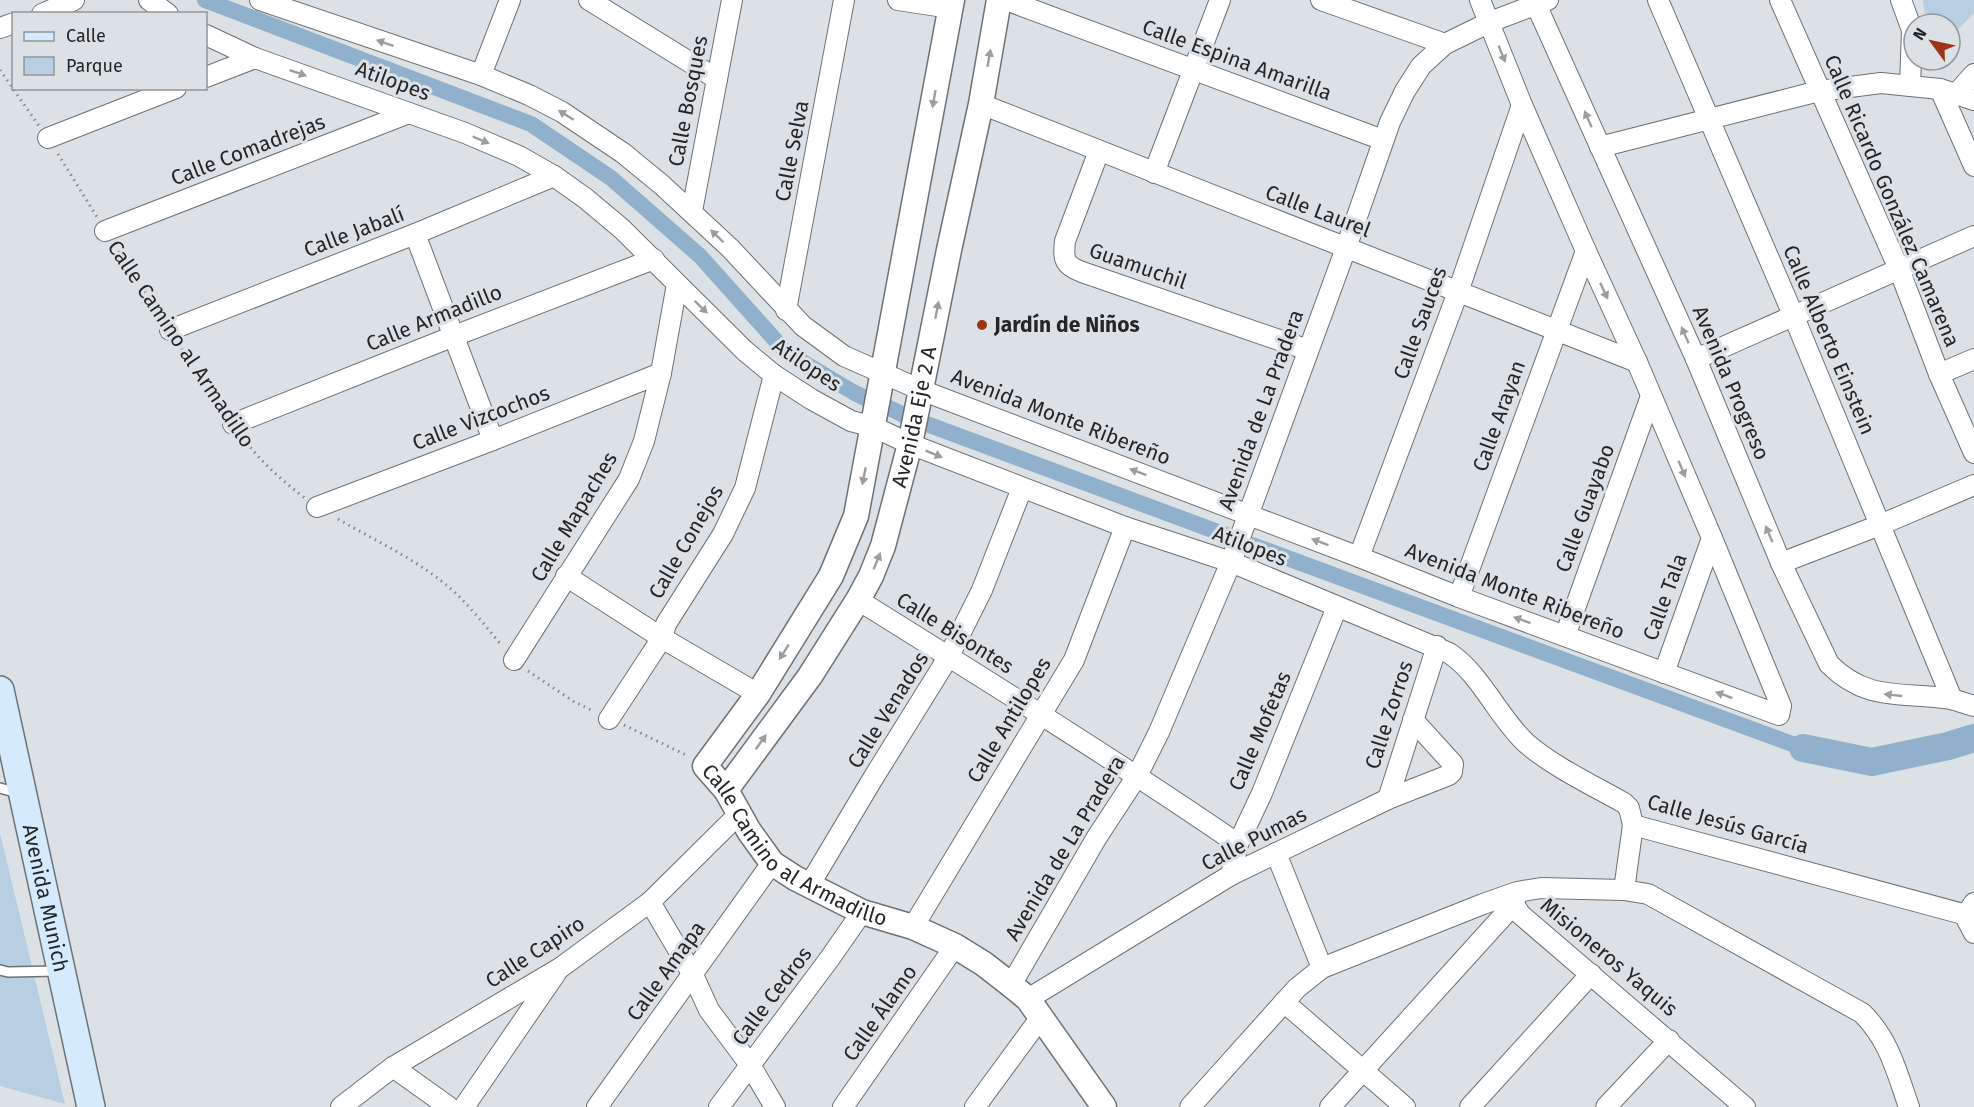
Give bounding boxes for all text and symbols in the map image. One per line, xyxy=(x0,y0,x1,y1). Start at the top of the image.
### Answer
legend xyxy=(12,12,207,90)
north arrow xyxy=(1902,12,1962,72)
street label: Calle Espina Amarilla xyxy=(1139,14,1335,106)
text: N xyxy=(1909,24,1931,44)
text: Calle xyxy=(66,25,106,47)
street label: Calle Bosques xyxy=(663,33,713,169)
one-way arrow xyxy=(376,37,394,47)
one-way arrow xyxy=(1498,45,1508,63)
one-way arrow xyxy=(985,48,994,67)
street label: Calle Ricardo González Camarena xyxy=(1819,51,1965,351)
text: Parque xyxy=(66,55,123,77)
street label: Atilopes xyxy=(352,56,434,107)
one-way arrow xyxy=(290,68,308,78)
one-way arrow xyxy=(929,90,938,109)
street label: Calle Selva xyxy=(769,98,815,204)
street label: Calle Comadrejas xyxy=(167,109,329,191)
one-way arrow xyxy=(558,109,574,120)
one-way arrow xyxy=(1583,111,1592,128)
one-way arrow xyxy=(473,135,491,145)
street label: Calle Laurel xyxy=(1262,179,1374,243)
street label: Calle Jabalí xyxy=(300,201,408,263)
one-way arrow xyxy=(711,230,725,244)
street label: Calle Camino al Armadillo xyxy=(102,235,260,453)
street label: Guamuchil xyxy=(1086,237,1190,295)
street label: Calle Alberto Einstein xyxy=(1777,241,1881,439)
street label: Calle Sauces xyxy=(1388,263,1452,383)
street label: Calle Armadillo xyxy=(362,279,506,357)
one-way arrow xyxy=(1599,282,1609,300)
one-way arrow xyxy=(694,300,708,314)
one-way arrow xyxy=(933,301,942,320)
street label: Avenida Progreso xyxy=(1687,302,1775,464)
street label: Avenida de La Pradera xyxy=(1213,306,1309,514)
place label: Jardín de Niños xyxy=(993,312,1140,338)
marker: Jardín de Niños xyxy=(975,318,989,332)
one-way arrow xyxy=(1680,326,1690,344)
street label: Atilopes xyxy=(768,333,847,398)
street label: Avenida Eje 2 A xyxy=(886,344,942,490)
street label: Calle Arayan xyxy=(1467,357,1531,475)
street label: Avenida Monte Ribereño xyxy=(948,363,1174,471)
street label: Calle Vizcochos xyxy=(409,380,553,456)
street label: Calle Guayabo xyxy=(1550,440,1620,576)
street label: Calle Mapaches xyxy=(525,447,623,587)
one-way arrow xyxy=(926,449,944,459)
one-way arrow xyxy=(1678,461,1687,478)
one-way arrow xyxy=(859,467,868,486)
one-way arrow xyxy=(1129,467,1147,477)
street label: Calle Conejos xyxy=(643,480,729,604)
street label: Atilopes xyxy=(1209,520,1291,572)
one-way arrow xyxy=(1764,525,1774,543)
one-way arrow xyxy=(1311,537,1329,547)
street label: Avenida Monte Ribereño xyxy=(1402,537,1628,645)
street label: Calle Tala xyxy=(1637,550,1693,644)
one-way arrow xyxy=(873,552,882,570)
street label: Calle Bisontes xyxy=(891,587,1019,680)
one-way arrow xyxy=(1513,615,1531,625)
one-way arrow xyxy=(778,644,789,660)
street label: Calle Venados xyxy=(842,647,934,773)
street label: Calle Antilopes xyxy=(961,652,1057,787)
street label: Calle Zorros xyxy=(1359,657,1419,772)
street label: Calle Mofetas xyxy=(1223,667,1297,795)
one-way arrow xyxy=(1715,689,1733,699)
one-way arrow xyxy=(1884,690,1903,699)
one-way arrow xyxy=(755,735,767,751)
street label: Avenida de La Pradera xyxy=(999,751,1131,945)
street label: Calle Camino al Armadillo xyxy=(696,759,890,932)
street label: Calle Jesús García xyxy=(1644,789,1812,859)
street label: Calle Pumas xyxy=(1197,801,1311,877)
street label: Avenida Munich xyxy=(17,822,74,975)
street label: Misioneros Yaquis xyxy=(1535,892,1683,1022)
street label: Calle Capiro xyxy=(480,910,590,994)
street label: Calle Amapa xyxy=(621,916,711,1026)
street label: Calle Cedros xyxy=(726,941,818,1050)
street label: Calle Álamo xyxy=(837,960,923,1066)

